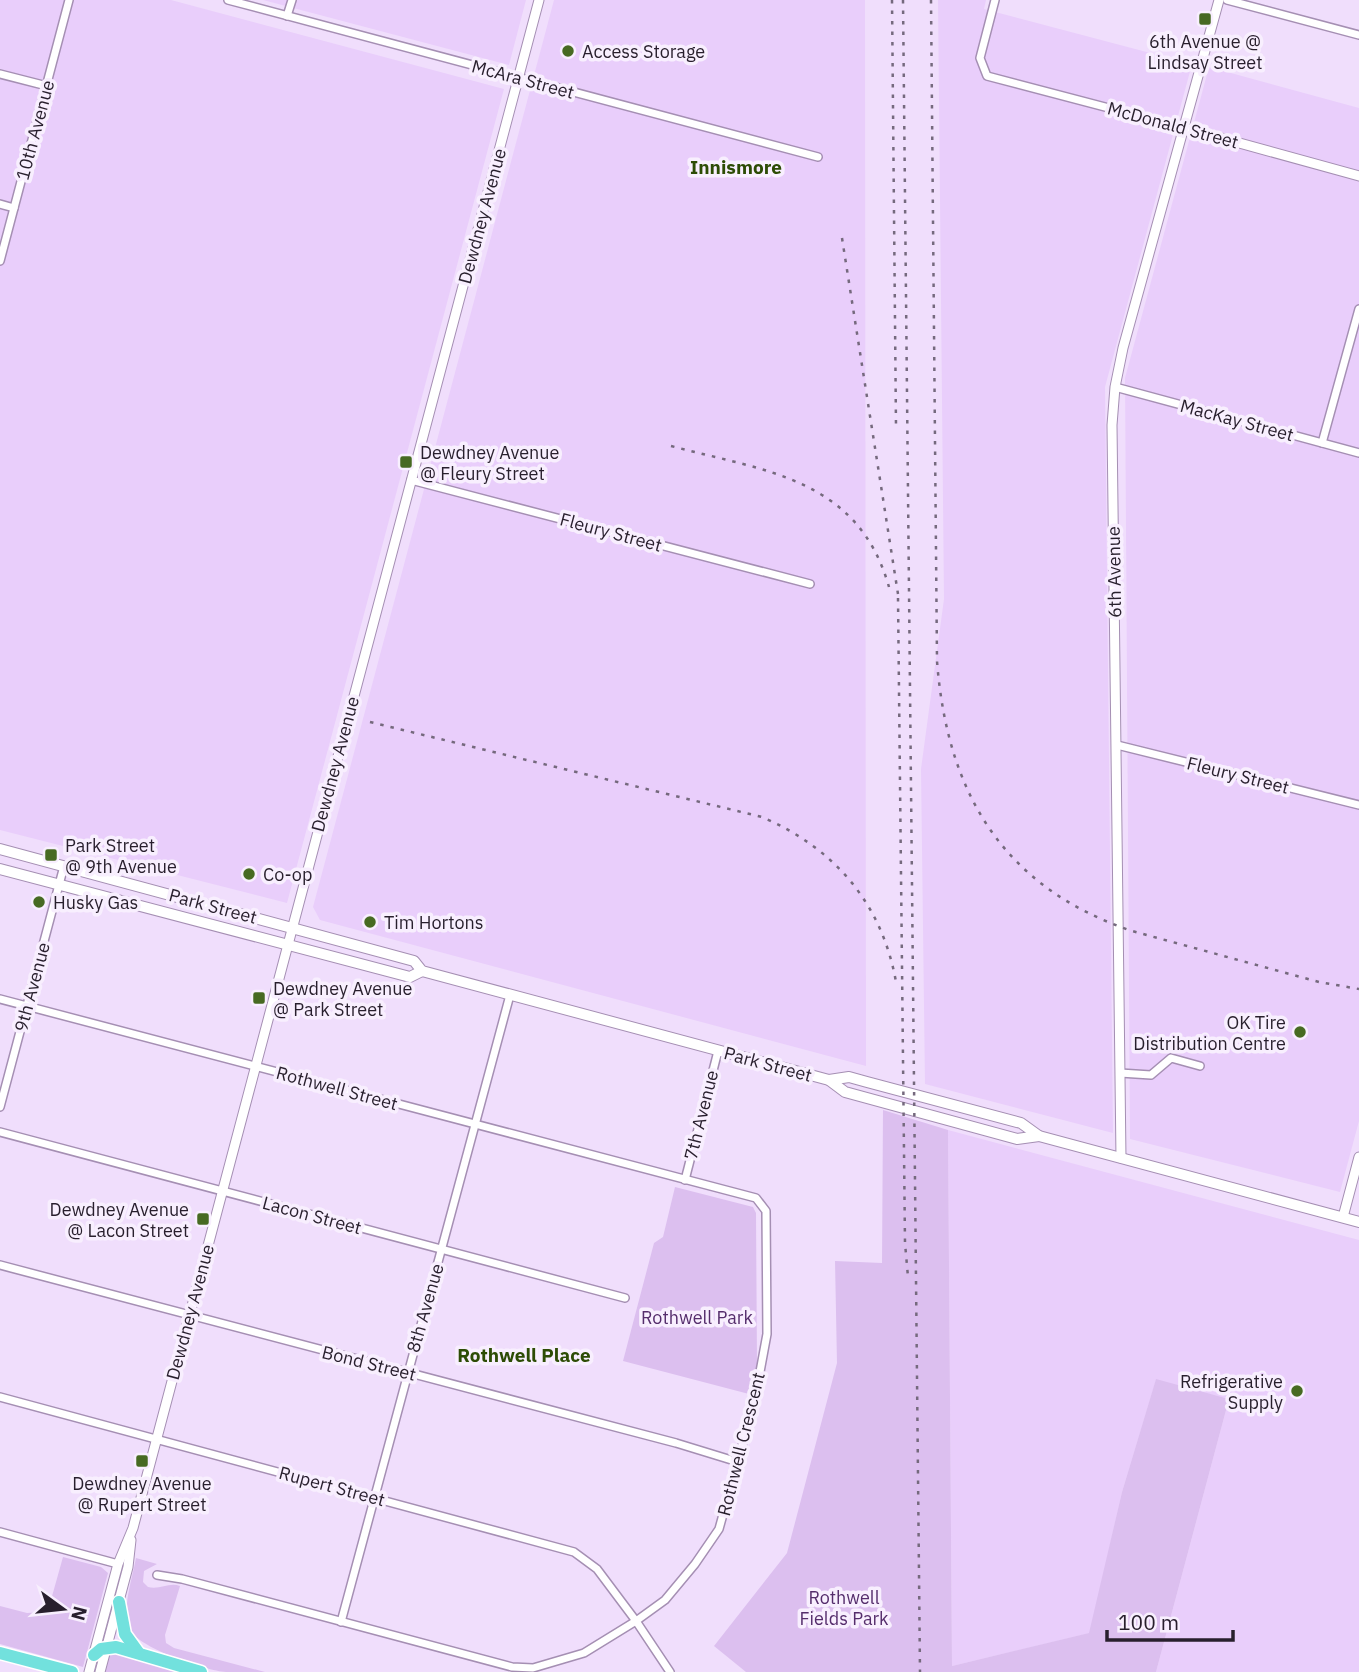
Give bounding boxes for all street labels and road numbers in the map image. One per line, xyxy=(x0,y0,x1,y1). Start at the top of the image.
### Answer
street label: McAra Street xyxy=(469,54,577,104)
street label: 10th Avenue xyxy=(11,77,59,182)
street label: McDonald Street xyxy=(1105,96,1241,154)
street label: Dewdney Avenue xyxy=(453,146,511,286)
street label: MacKay Street xyxy=(1178,394,1296,446)
street label: Fleury Street xyxy=(558,507,664,557)
street label: 6th Avenue xyxy=(1102,526,1126,618)
street label: Dewdney Avenue xyxy=(306,694,364,834)
street label: Fleury Street xyxy=(1185,751,1291,799)
street label: Park Street xyxy=(167,883,259,929)
street label: 9th Avenue xyxy=(9,940,55,1034)
street label: Park Street xyxy=(722,1041,814,1087)
street label: Rothwell Street xyxy=(274,1061,400,1115)
street label: 7th Avenue xyxy=(679,1068,723,1162)
street label: Lacon Street xyxy=(260,1191,364,1239)
street label: Dewdney Avenue xyxy=(161,1242,219,1382)
street label: 8th Avenue xyxy=(401,1261,449,1355)
street label: Bond Street xyxy=(320,1340,418,1386)
street label: Rothwell Crescent xyxy=(712,1370,770,1518)
street label: Rupert Street xyxy=(277,1461,387,1511)

